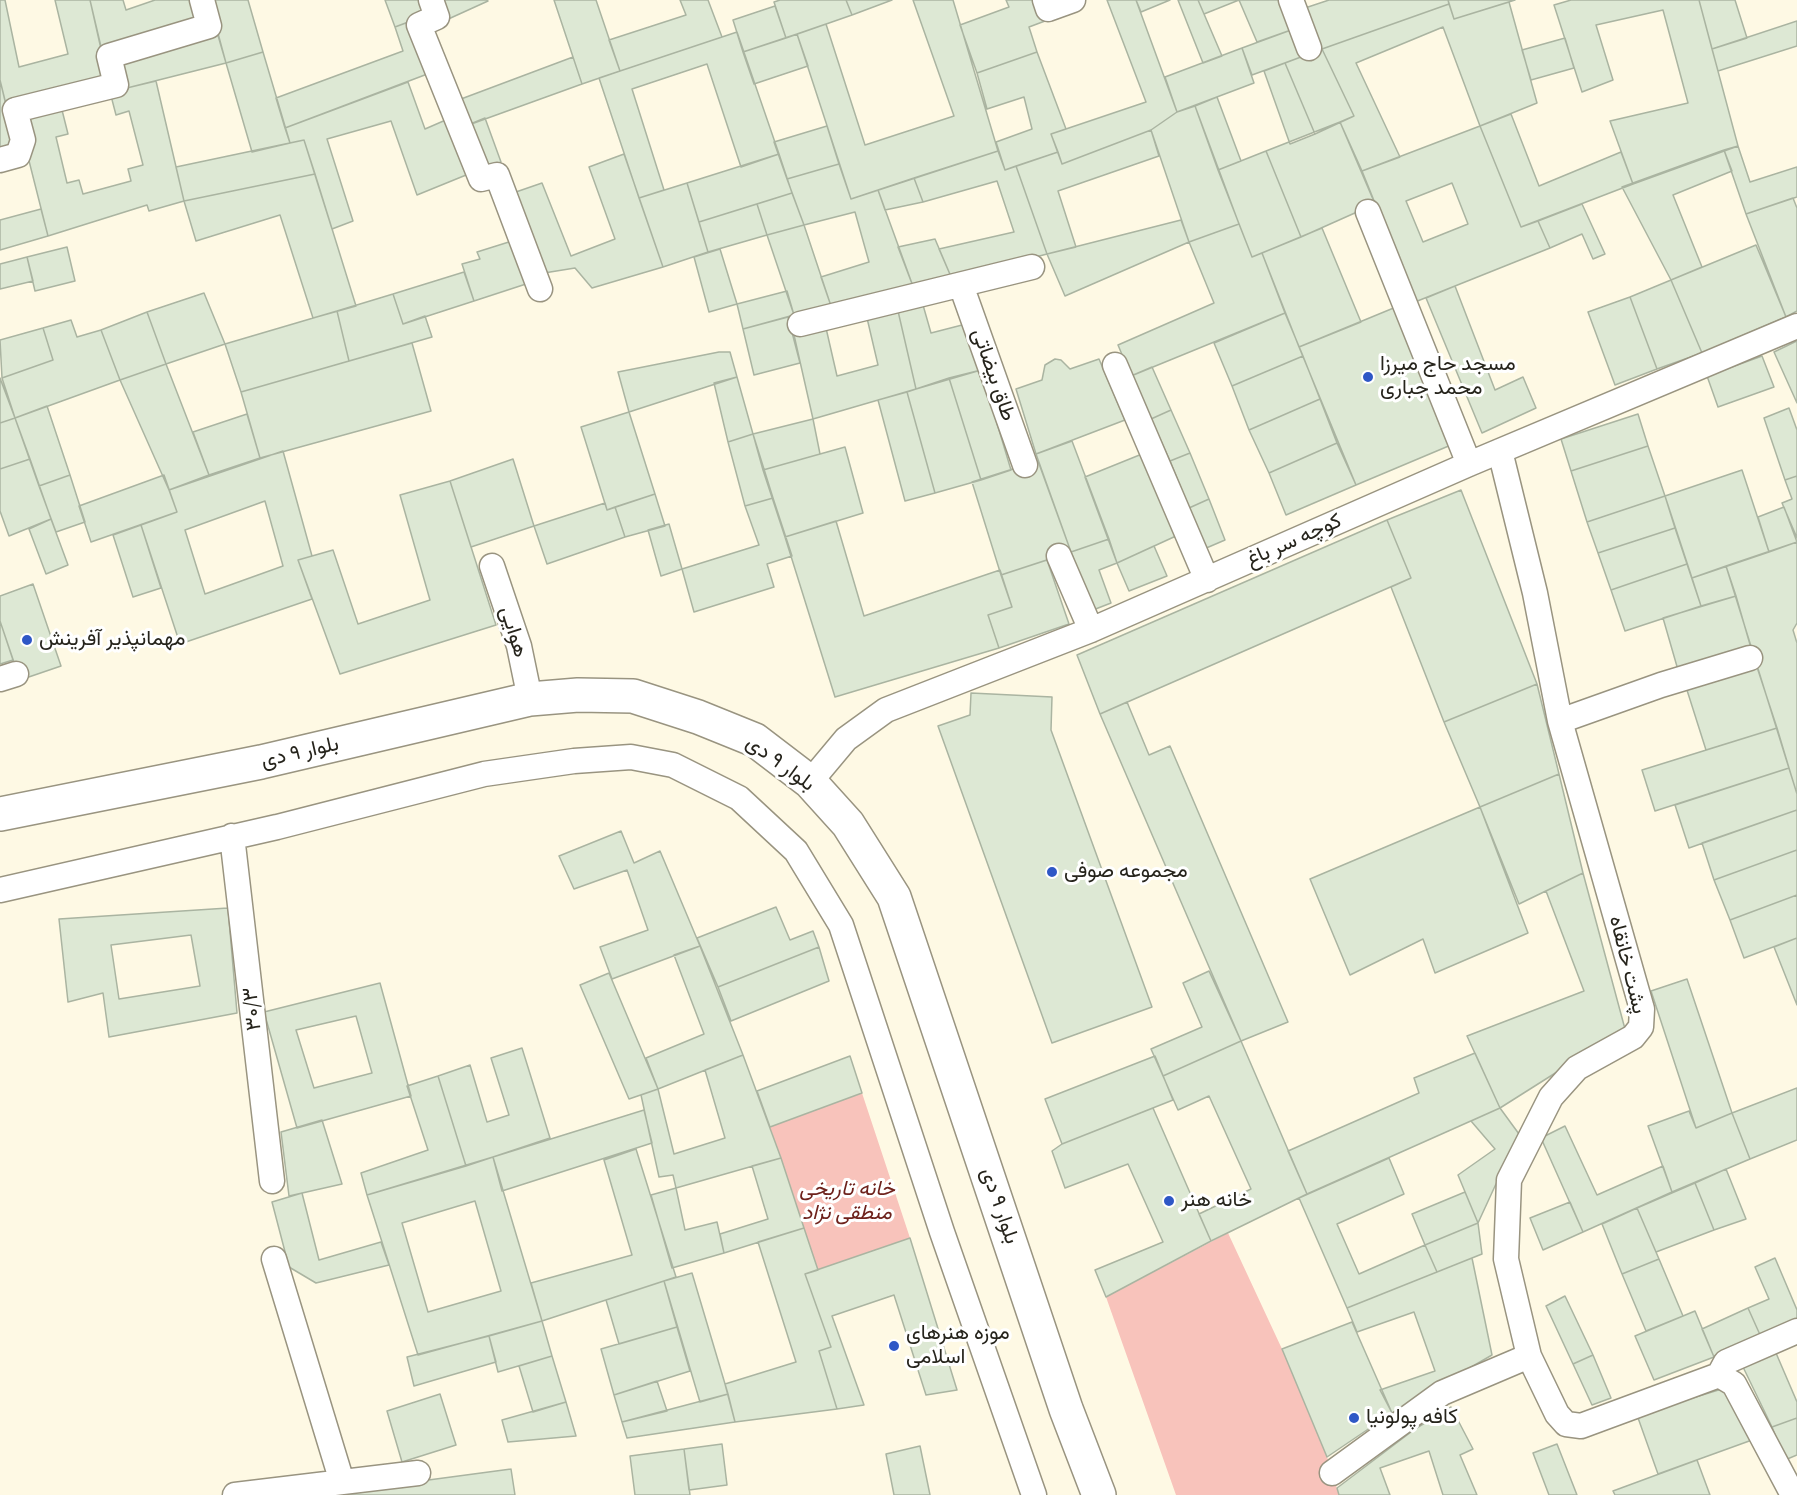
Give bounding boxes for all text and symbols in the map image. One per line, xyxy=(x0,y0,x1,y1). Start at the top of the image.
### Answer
street label: طاق بیضاتی xyxy=(965,325,1021,425)
place label: مسجد حاج میرزا محمد جباری xyxy=(1380,352,1516,402)
marker: مسجد حاج میرزا محمد جباری xyxy=(1361,370,1375,384)
street label: کوچه سر باغ xyxy=(1242,509,1346,573)
street label: هوایی xyxy=(493,604,533,660)
place label: مهمانپذیر آفرینش xyxy=(39,627,185,653)
marker: مهمانپذیر آفرینش xyxy=(20,633,34,647)
street label: بلوار ۹ دی xyxy=(741,731,819,797)
street label: بلوار ۹ دی xyxy=(259,732,341,774)
place label: مجموعه صوفی xyxy=(1064,859,1188,885)
marker: مجموعه صوفی xyxy=(1045,865,1059,879)
street label: پشت خانقاه xyxy=(1603,913,1651,1017)
street label: ۳۰/۳ xyxy=(238,986,268,1032)
street label: بلوار ۹ دی xyxy=(974,1165,1024,1247)
park label: خانه تاریخی منطقی نژاد xyxy=(799,1177,895,1227)
place label: خانه هنر xyxy=(1181,1188,1252,1214)
marker: خانه هنر xyxy=(1162,1194,1176,1208)
place label: موزه هنرهای اسلامی xyxy=(906,1321,1010,1371)
marker: موزه هنرهای اسلامی xyxy=(887,1339,901,1353)
place label: کافه پولونیا xyxy=(1366,1405,1458,1431)
marker: کافه پولونیا xyxy=(1347,1411,1361,1425)

